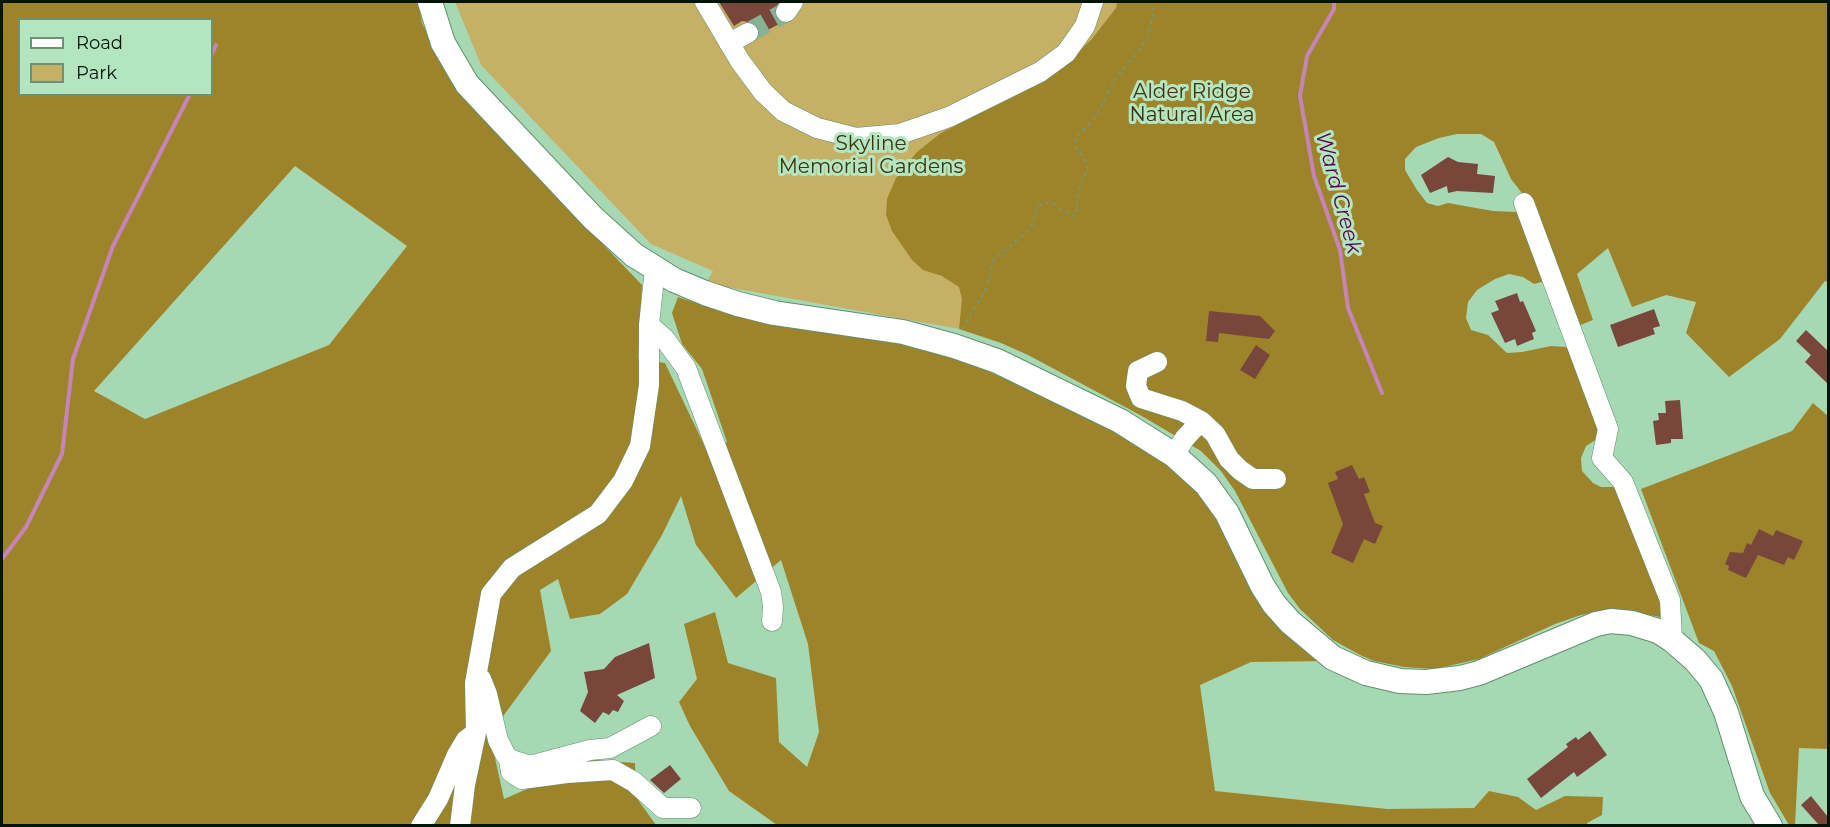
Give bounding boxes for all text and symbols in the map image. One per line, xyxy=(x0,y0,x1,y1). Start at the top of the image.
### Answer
legend xyxy=(18,18,213,96)
text: Road xyxy=(76,32,123,54)
text: Park xyxy=(76,62,117,84)
park label: Alder Ridge Natural Area xyxy=(1130,80,1254,127)
water label: Ward Creek xyxy=(1310,129,1366,257)
park label: Skyline Memorial Gardens xyxy=(779,132,963,179)

